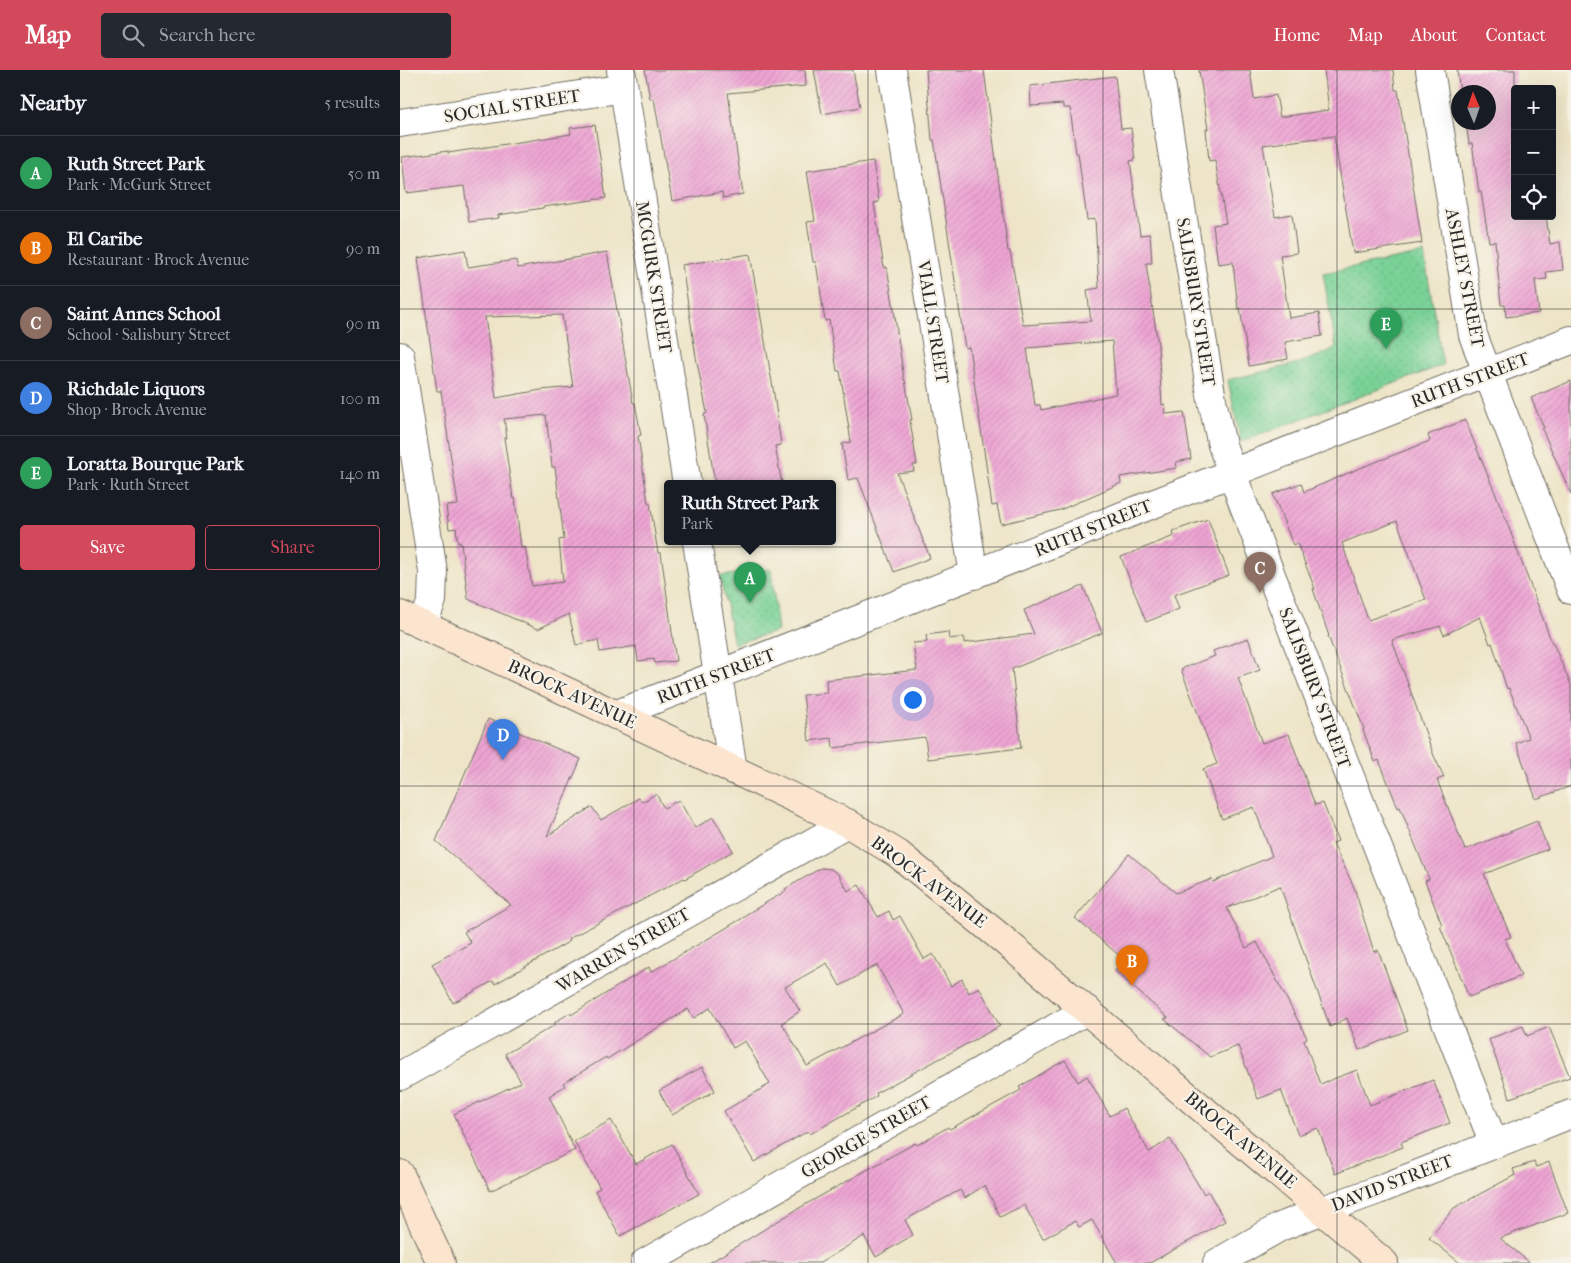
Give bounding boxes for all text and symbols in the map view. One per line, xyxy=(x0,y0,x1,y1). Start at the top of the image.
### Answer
search box xyxy=(101,13,451,58)
text: Map xyxy=(25,21,71,49)
icon: search xyxy=(119,21,147,49)
text: Search here xyxy=(159,24,255,46)
text: Home xyxy=(1273,25,1320,46)
text: Map xyxy=(1348,25,1383,46)
text: About xyxy=(1411,25,1457,46)
text: Contact xyxy=(1485,25,1546,46)
street label: SOCIAL STREET xyxy=(442,85,583,128)
north arrow xyxy=(1451,85,1496,130)
map controls xyxy=(1511,85,1556,220)
button: + xyxy=(1511,85,1556,130)
text: Nearby xyxy=(20,91,86,115)
text: 5 results xyxy=(324,93,380,112)
button: − xyxy=(1511,130,1556,175)
text: Ruth Street Park xyxy=(67,153,205,175)
text: A xyxy=(31,164,41,183)
text: 50 m xyxy=(348,164,380,183)
text: Park · McGurk Street xyxy=(67,175,211,194)
button: locate xyxy=(1511,175,1556,220)
street label: MCGURK STREET xyxy=(631,200,676,355)
street label: ASHLEY STREET xyxy=(1440,206,1489,351)
street label: SALISBURY STREET xyxy=(1172,216,1219,389)
text: El Caribe xyxy=(67,228,142,250)
text: B xyxy=(31,239,41,258)
text: 90 m xyxy=(346,239,380,258)
text: Restaurant · Brock Avenue xyxy=(67,250,249,269)
street label: VIALL STREET xyxy=(912,258,953,386)
text: Saint Annes School xyxy=(67,303,221,325)
pin: E xyxy=(1370,308,1402,349)
text: C xyxy=(31,314,41,333)
text: 90 m xyxy=(346,314,380,333)
text: School · Salisbury Street xyxy=(67,325,231,344)
street label: RUTH STREET xyxy=(1408,348,1533,413)
text: Richdale Liquors xyxy=(67,378,205,400)
text: D xyxy=(30,389,42,408)
text: 100 m xyxy=(340,389,380,408)
text: Shop · Brock Avenue xyxy=(67,400,207,419)
text: Loratta Bourque Park xyxy=(67,453,244,475)
text: E xyxy=(31,464,41,483)
text: 140 m xyxy=(339,464,380,483)
text: Park · Ruth Street xyxy=(67,475,190,494)
popup xyxy=(664,480,836,545)
text: Ruth Street Park xyxy=(681,492,819,514)
street label: RUTH STREET xyxy=(1031,495,1156,562)
text: Park xyxy=(681,514,713,533)
button: Save xyxy=(20,525,195,570)
button: Share xyxy=(205,525,380,570)
pin: C xyxy=(1244,552,1276,593)
pin: A xyxy=(734,562,766,603)
street label: SALISBURY STREET xyxy=(1274,605,1355,772)
street label: RUTH STREET xyxy=(654,644,779,709)
street label: BROCK AVENUE xyxy=(504,655,639,733)
your location xyxy=(900,687,926,713)
pin: D xyxy=(487,719,519,760)
street label: BROCK AVENUE xyxy=(867,832,991,933)
street label: WARREN STREET xyxy=(552,903,695,998)
pin: B xyxy=(1116,945,1148,986)
street label: BROCK AVENUE xyxy=(1181,1088,1301,1193)
street label: GEORGE STREET xyxy=(798,1091,936,1183)
street label: DAVID STREET xyxy=(1328,1150,1457,1216)

